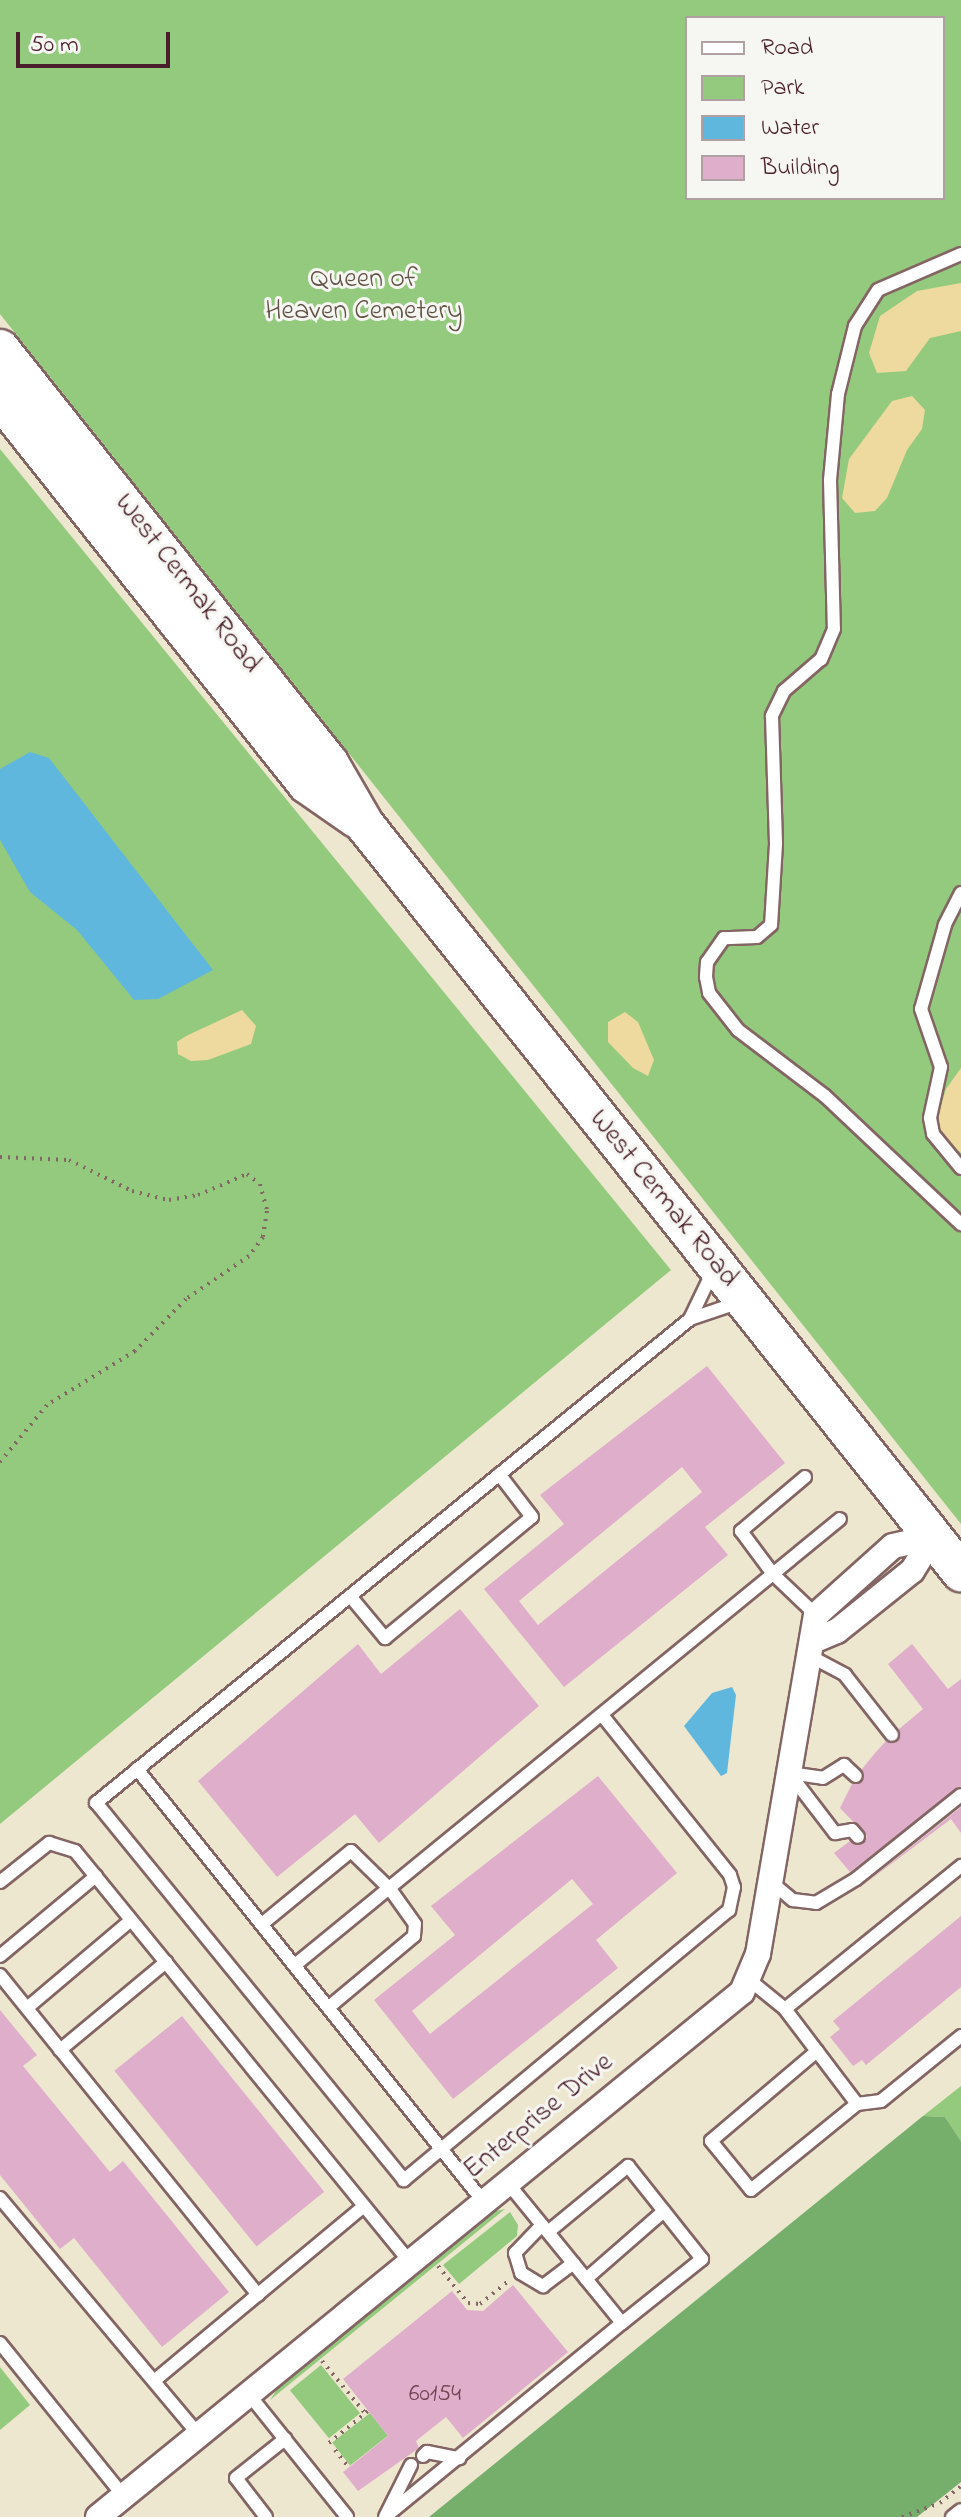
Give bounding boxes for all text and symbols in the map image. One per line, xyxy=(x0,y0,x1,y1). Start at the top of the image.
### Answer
scale bar xyxy=(20,16,174,66)
legend xyxy=(685,16,945,200)
text: 50 m xyxy=(30,28,79,63)
text: Road xyxy=(761,31,813,66)
text: Park xyxy=(761,71,804,106)
text: Water xyxy=(761,111,819,146)
text: Building xyxy=(761,151,840,186)
park label: Queen of Heaven Cemetery xyxy=(265,263,463,329)
street label: West Cermak Road xyxy=(106,488,268,680)
street label: West Cermak Road xyxy=(581,1104,745,1294)
street label: Enterprise Drive xyxy=(457,2046,621,2188)
house number: 60154 xyxy=(409,2381,461,2409)

